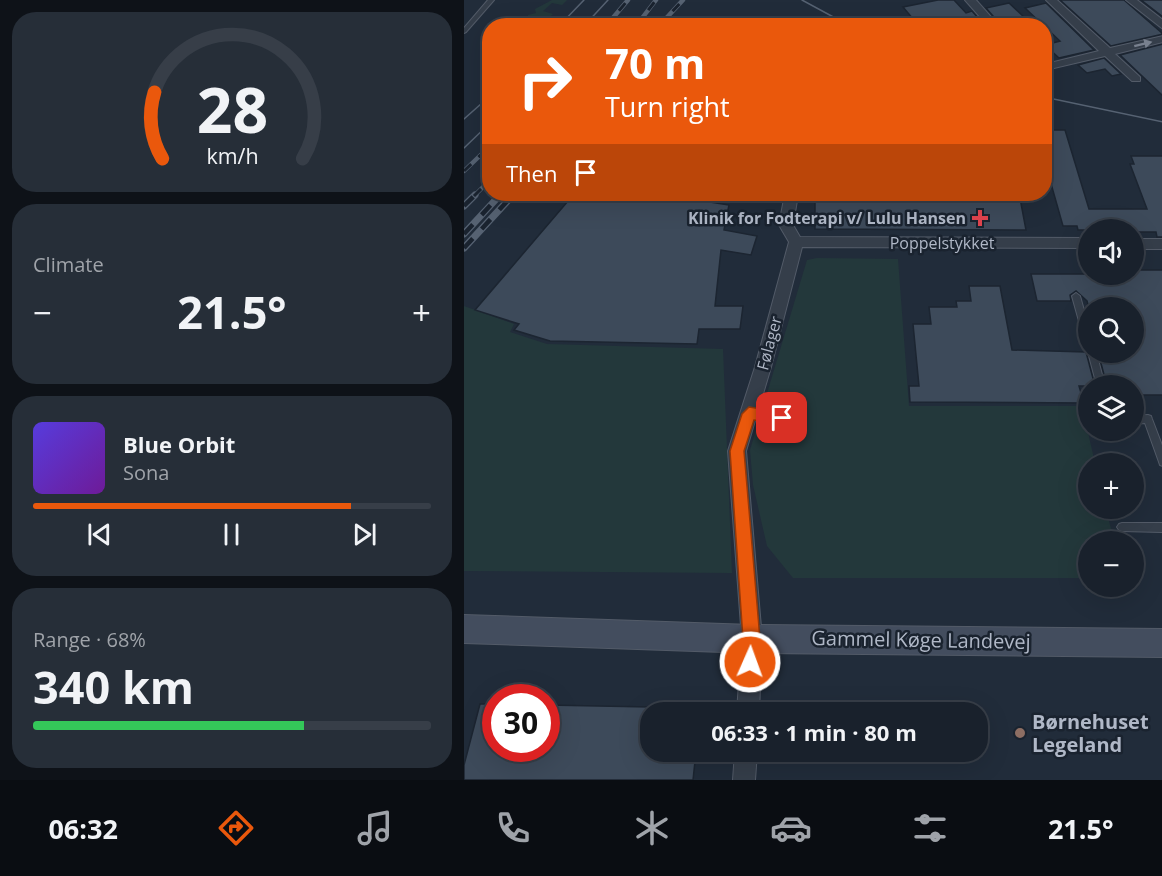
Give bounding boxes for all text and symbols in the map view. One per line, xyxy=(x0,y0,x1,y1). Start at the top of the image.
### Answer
text: 70 m xyxy=(605,34,705,91)
one-way arrow xyxy=(1133,39,1152,49)
icon: right xyxy=(506,42,584,120)
text: 28 xyxy=(196,66,268,151)
text: Turn right xyxy=(605,88,730,125)
text: km/h xyxy=(206,141,258,170)
icon: arrive xyxy=(569,156,602,189)
text: Then xyxy=(506,158,557,188)
place label: Klinik for Fodterapi v/ Lulu Hansen xyxy=(688,207,966,229)
marker: Klinik for Fodterapi v/ Lulu Hansen xyxy=(971,209,989,227)
map controls xyxy=(1078,219,1144,597)
button: sound xyxy=(1078,219,1144,285)
street label: Poppelstykket xyxy=(890,232,995,254)
text: Climate xyxy=(33,251,104,278)
text: 21.5° xyxy=(177,281,287,342)
text: − xyxy=(33,290,52,335)
text: + xyxy=(412,290,431,335)
button: search xyxy=(1078,297,1144,363)
street label: Følager xyxy=(751,313,787,372)
button: layers xyxy=(1078,375,1144,441)
pin xyxy=(756,392,807,443)
icon: arrive xyxy=(765,401,798,434)
text: Blue Orbit xyxy=(123,429,235,459)
button: + xyxy=(1078,453,1144,519)
text: Sona xyxy=(123,459,169,486)
icon: previous xyxy=(83,518,116,551)
icon: pause xyxy=(215,518,248,551)
icon: next xyxy=(348,518,381,551)
button: − xyxy=(1078,531,1144,597)
street label: Gammel Køge Landevej xyxy=(811,624,1031,655)
text: Range · 68% xyxy=(33,626,146,653)
position arrow xyxy=(718,630,782,694)
text: 340 km xyxy=(33,656,194,717)
speed limit sign: 30 xyxy=(482,684,560,762)
place label: Børnehuset Legeland xyxy=(1032,708,1149,758)
text: 06:33 · 1 min · 80 m xyxy=(711,717,917,747)
marker: Børnehuset Legeland xyxy=(1013,726,1027,740)
icon: directions xyxy=(215,807,257,849)
icon: music xyxy=(354,807,396,849)
icon: phone xyxy=(492,807,534,849)
icon: climate xyxy=(631,807,673,849)
icon: car xyxy=(770,807,812,849)
icon: filters xyxy=(909,807,951,849)
text: 06:32 xyxy=(48,810,118,847)
text: 21.5° xyxy=(1048,810,1113,847)

